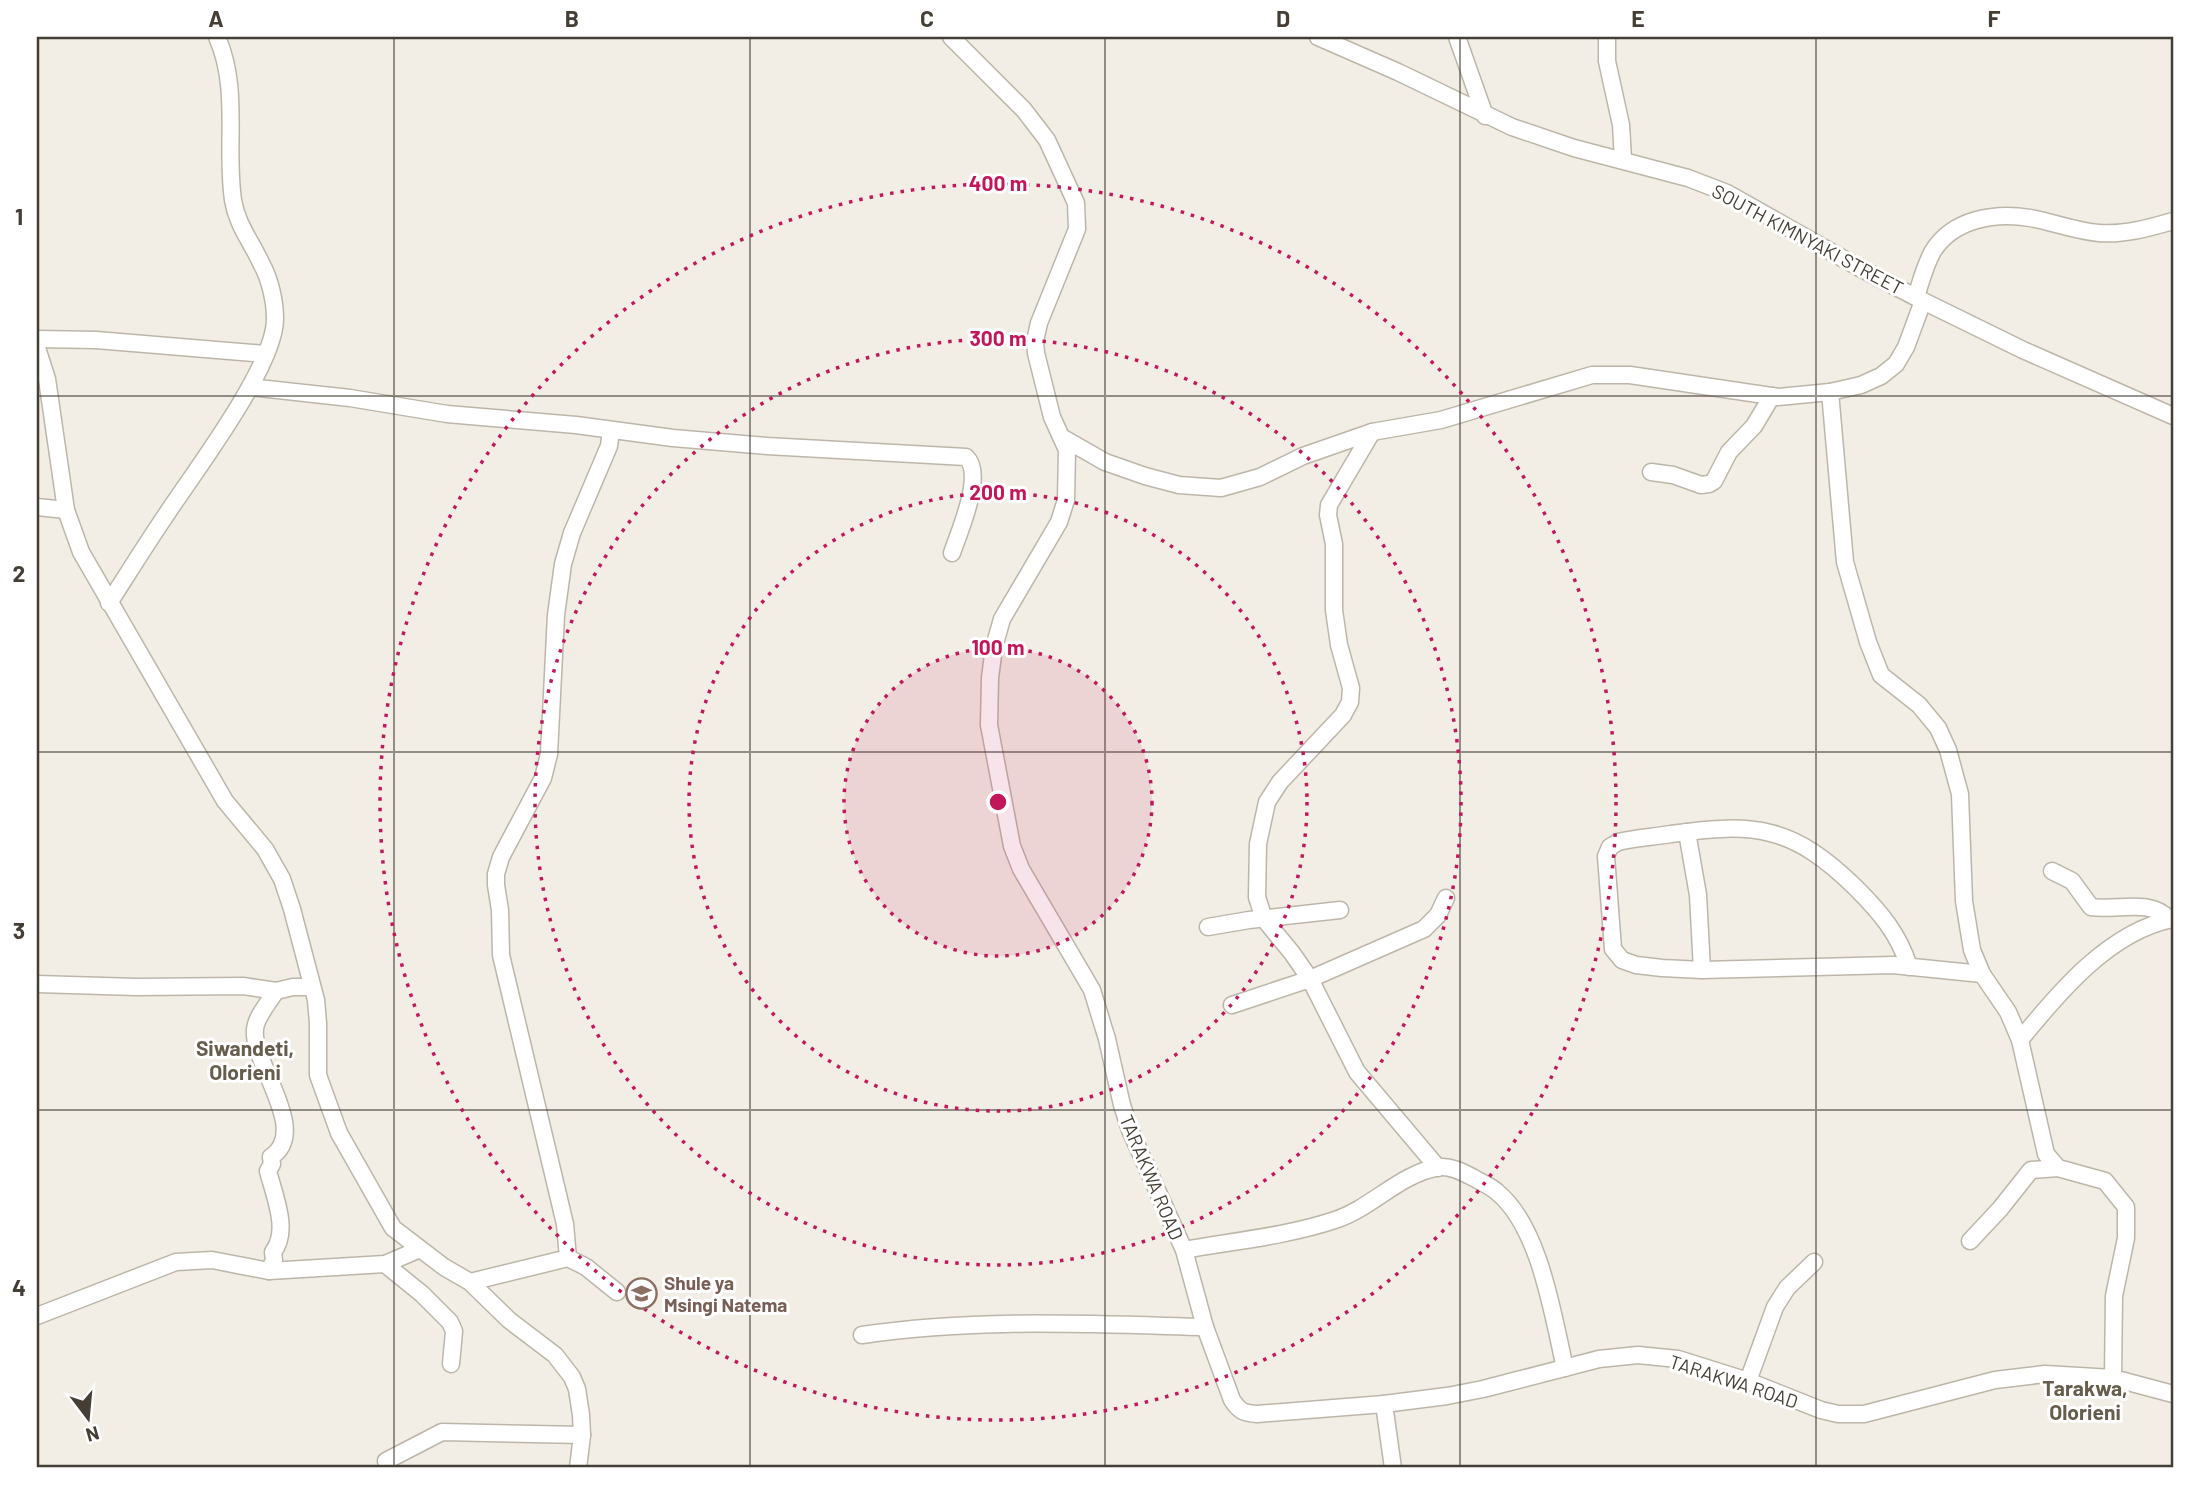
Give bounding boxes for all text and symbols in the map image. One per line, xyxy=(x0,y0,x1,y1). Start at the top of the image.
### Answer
text: A xyxy=(208,4,224,32)
text: B xyxy=(565,4,579,32)
text: C xyxy=(920,4,934,32)
text: D xyxy=(1276,4,1290,32)
text: E xyxy=(1631,4,1645,32)
text: F xyxy=(1988,4,2001,32)
text: 400 m xyxy=(969,170,1027,195)
street label: SOUTH KIMNYAKI STREET xyxy=(1708,179,1908,299)
text: 1 xyxy=(15,202,23,230)
text: 300 m xyxy=(969,325,1027,350)
text: 200 m xyxy=(969,479,1027,504)
text: 2 xyxy=(13,559,25,587)
text: 100 m xyxy=(971,634,1025,659)
centre of rings xyxy=(986,790,1010,814)
text: 3 xyxy=(13,916,25,944)
district label: Siwandeti, Olorieni xyxy=(196,1035,294,1084)
street label: TARAKWA ROAD xyxy=(1115,1111,1189,1243)
place label: Shule ya Msingi Natema xyxy=(664,1271,787,1316)
text: 4 xyxy=(12,1273,26,1301)
school or university icon: Shule ya Msingi Natema xyxy=(624,1276,658,1310)
street label: TARAKWA ROAD xyxy=(1667,1349,1801,1413)
district label: Tarakwa, Olorieni xyxy=(2042,1375,2128,1424)
north arrow xyxy=(52,1382,122,1452)
text: N xyxy=(84,1422,102,1448)

